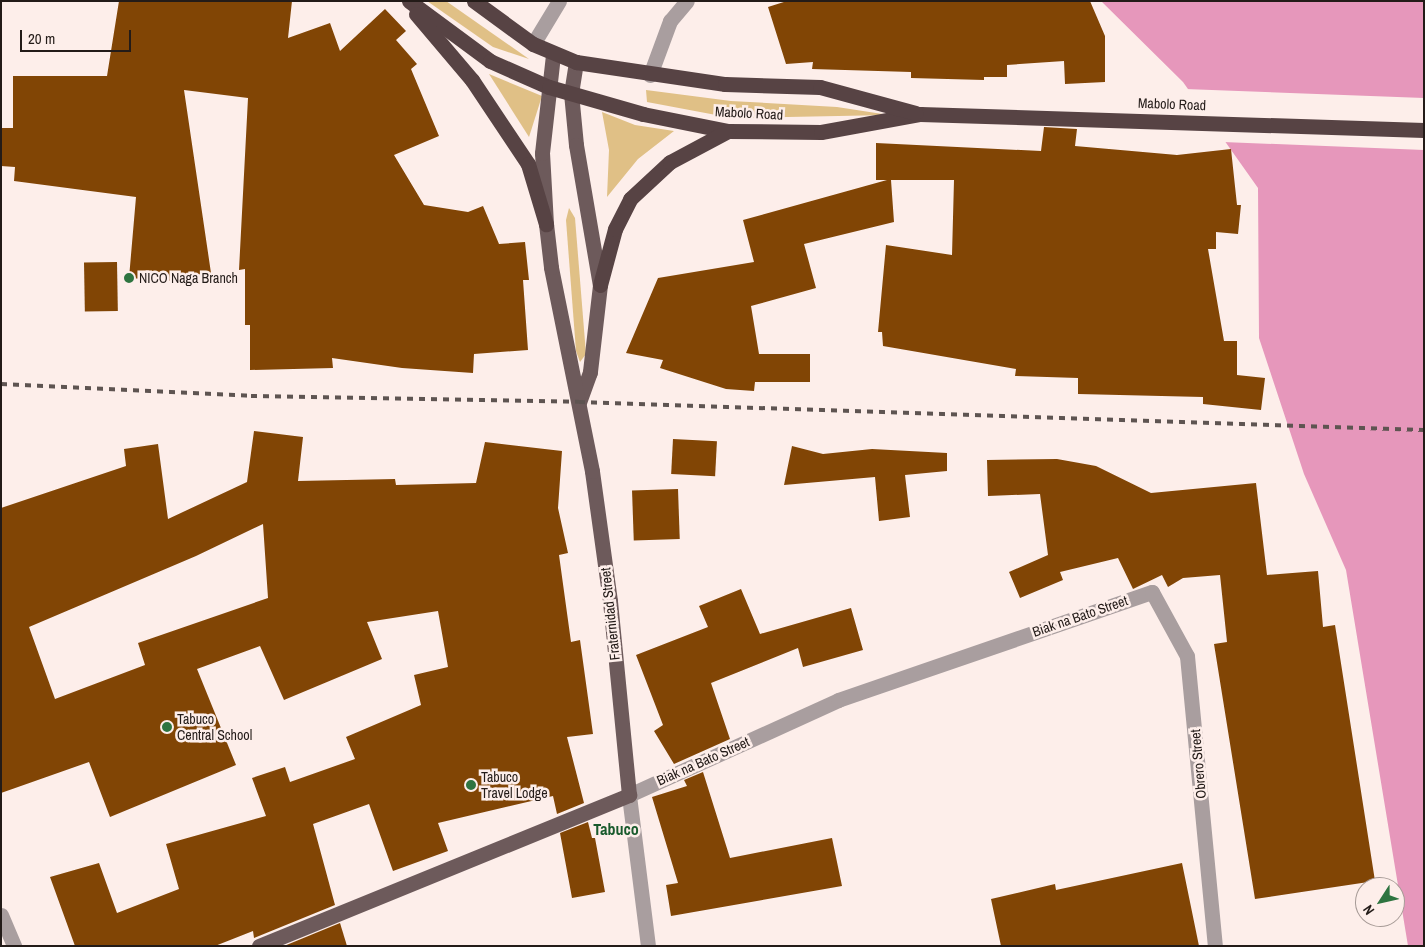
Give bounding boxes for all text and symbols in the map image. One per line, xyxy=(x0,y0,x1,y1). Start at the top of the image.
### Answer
scale bar xyxy=(22,20,134,52)
text: 20 m xyxy=(28,28,55,49)
street label: Mabolo Road xyxy=(1138,94,1206,114)
street label: Mabolo Road xyxy=(714,103,784,123)
place label: NICO Naga Branch xyxy=(139,270,238,286)
marker: NICO Naga Branch xyxy=(123,272,135,284)
street label: Fraternidad Street xyxy=(597,567,623,661)
street label: Biak na Bato Street xyxy=(1030,592,1130,640)
place label: Tabuco Central School xyxy=(177,711,252,744)
marker: Tabuco Central School xyxy=(161,721,173,733)
street label: Obrero Street xyxy=(1187,729,1209,799)
street label: Biak na Bato Street xyxy=(654,733,752,789)
place label: Tabuco Travel Lodge xyxy=(481,769,548,802)
marker: Tabuco Travel Lodge xyxy=(465,779,477,791)
district label: Tabuco xyxy=(593,819,639,839)
north arrow xyxy=(1355,877,1405,927)
text: N xyxy=(1359,901,1378,919)

